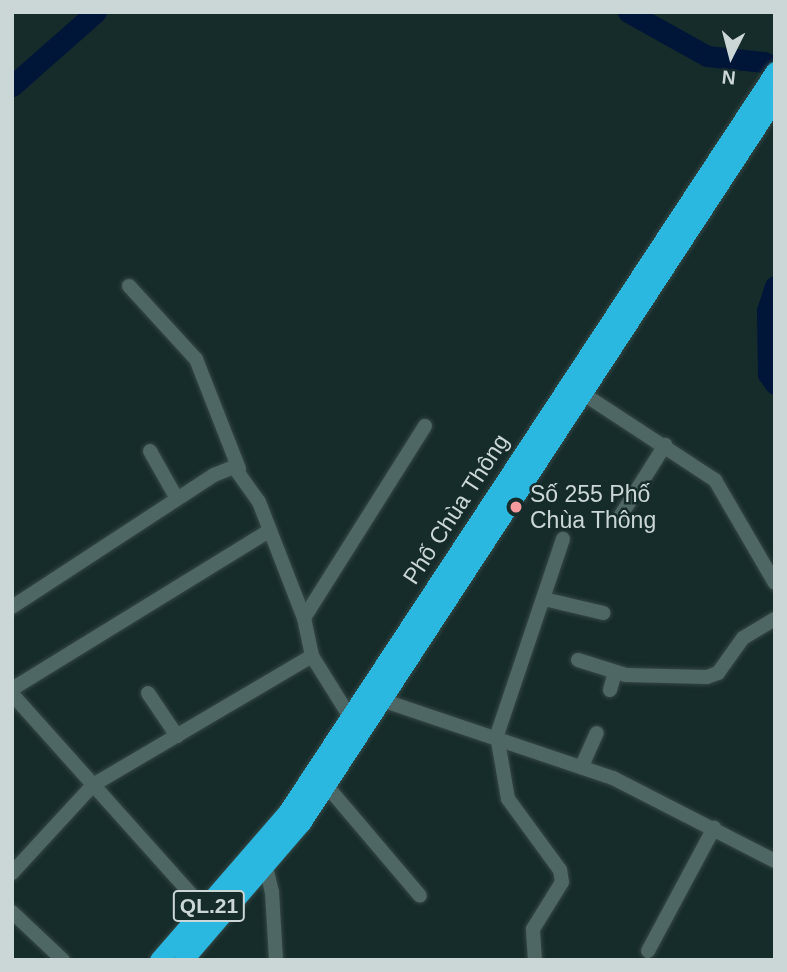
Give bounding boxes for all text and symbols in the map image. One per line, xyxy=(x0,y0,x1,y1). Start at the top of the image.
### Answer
north arrow xyxy=(696,21,766,91)
text: N xyxy=(721,66,737,89)
street label: Phố Chùa Thông xyxy=(397,429,515,589)
place label: Số 255 Phố Chùa Thông xyxy=(530,480,657,534)
marker: Số 255 Phố Chùa Thông xyxy=(508,499,524,515)
road number: QL.21 xyxy=(172,888,246,923)

